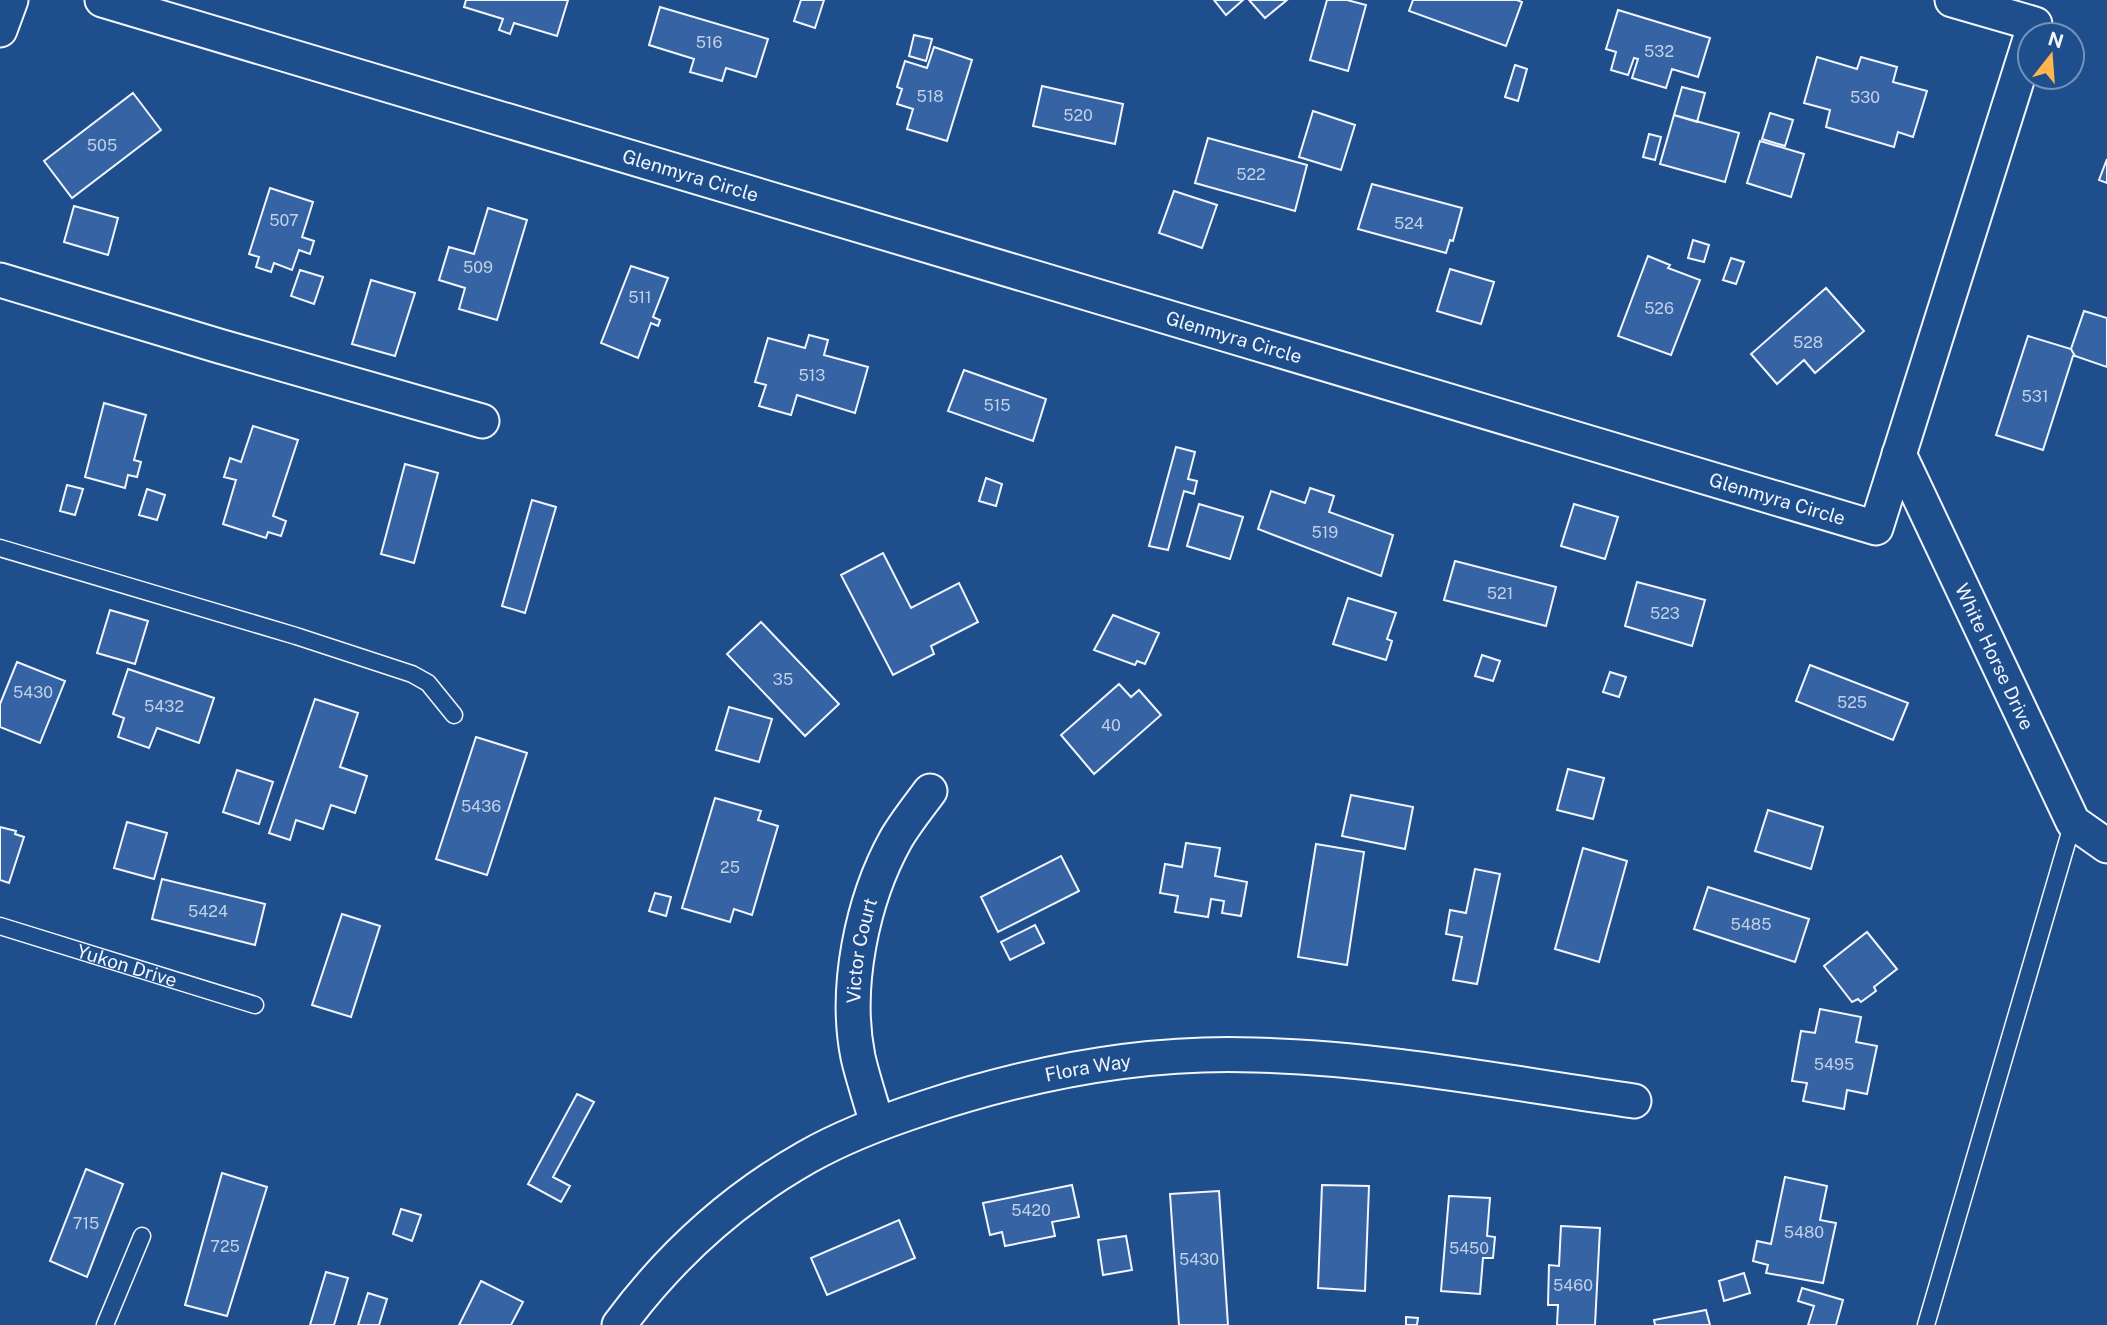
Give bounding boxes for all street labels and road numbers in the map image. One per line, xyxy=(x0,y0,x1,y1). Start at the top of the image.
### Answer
street label: Glenmyra Circle xyxy=(620,145,761,206)
street label: Glenmyra Circle xyxy=(1163,306,1305,368)
street label: Glenmyra Circle xyxy=(1707,468,1848,529)
street label: White Horse Drive xyxy=(1951,580,2039,733)
street label: Victor Court xyxy=(842,895,881,1004)
street label: Yukon Drive xyxy=(74,939,180,991)
street label: Flora Way xyxy=(1043,1050,1132,1086)

